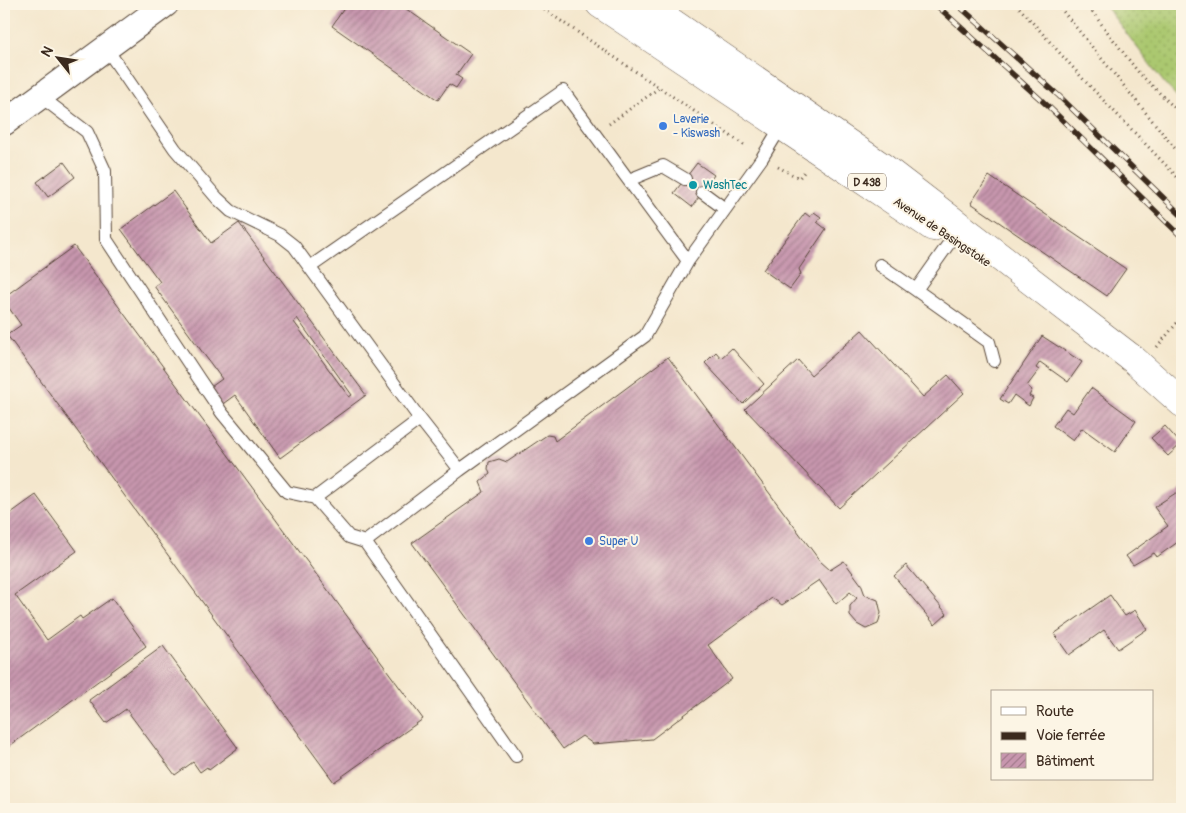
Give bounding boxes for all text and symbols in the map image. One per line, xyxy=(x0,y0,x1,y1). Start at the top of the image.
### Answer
north arrow xyxy=(32,32,82,82)
text: N xyxy=(37,43,57,60)
place label: Laverie - Kiswash xyxy=(673,112,720,141)
marker: Laverie - Kiswash xyxy=(657,120,669,132)
road number: D 438 xyxy=(848,173,886,190)
place label: WashTec xyxy=(703,178,747,193)
marker: WashTec xyxy=(687,179,699,191)
street label: Avenue de Basingstoke xyxy=(890,194,993,271)
place label: Super U xyxy=(599,534,639,549)
marker: Super U xyxy=(583,535,595,547)
legend xyxy=(991,690,1154,780)
text: Route xyxy=(1036,702,1074,721)
text: Voie ferrée xyxy=(1036,726,1106,745)
text: Bâtiment xyxy=(1036,752,1096,771)

